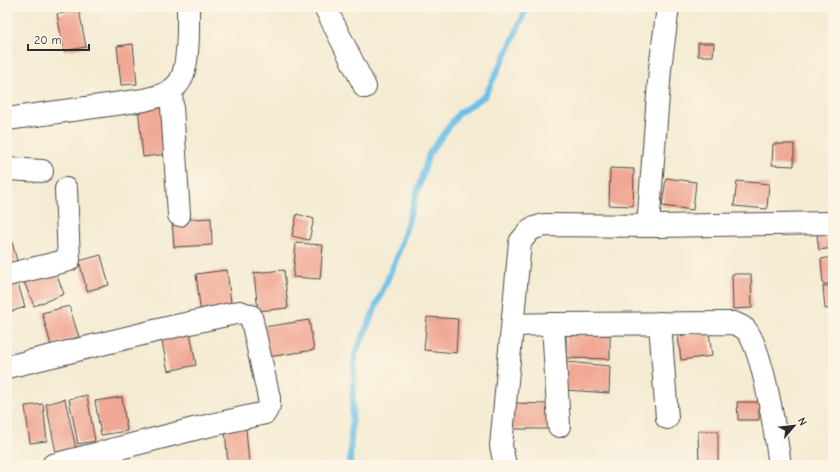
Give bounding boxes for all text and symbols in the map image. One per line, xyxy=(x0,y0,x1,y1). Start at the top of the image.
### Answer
scale bar xyxy=(28,26,89,52)
text: 20 m xyxy=(34,33,62,47)
north arrow xyxy=(774,406,814,446)
text: N xyxy=(795,415,810,428)

